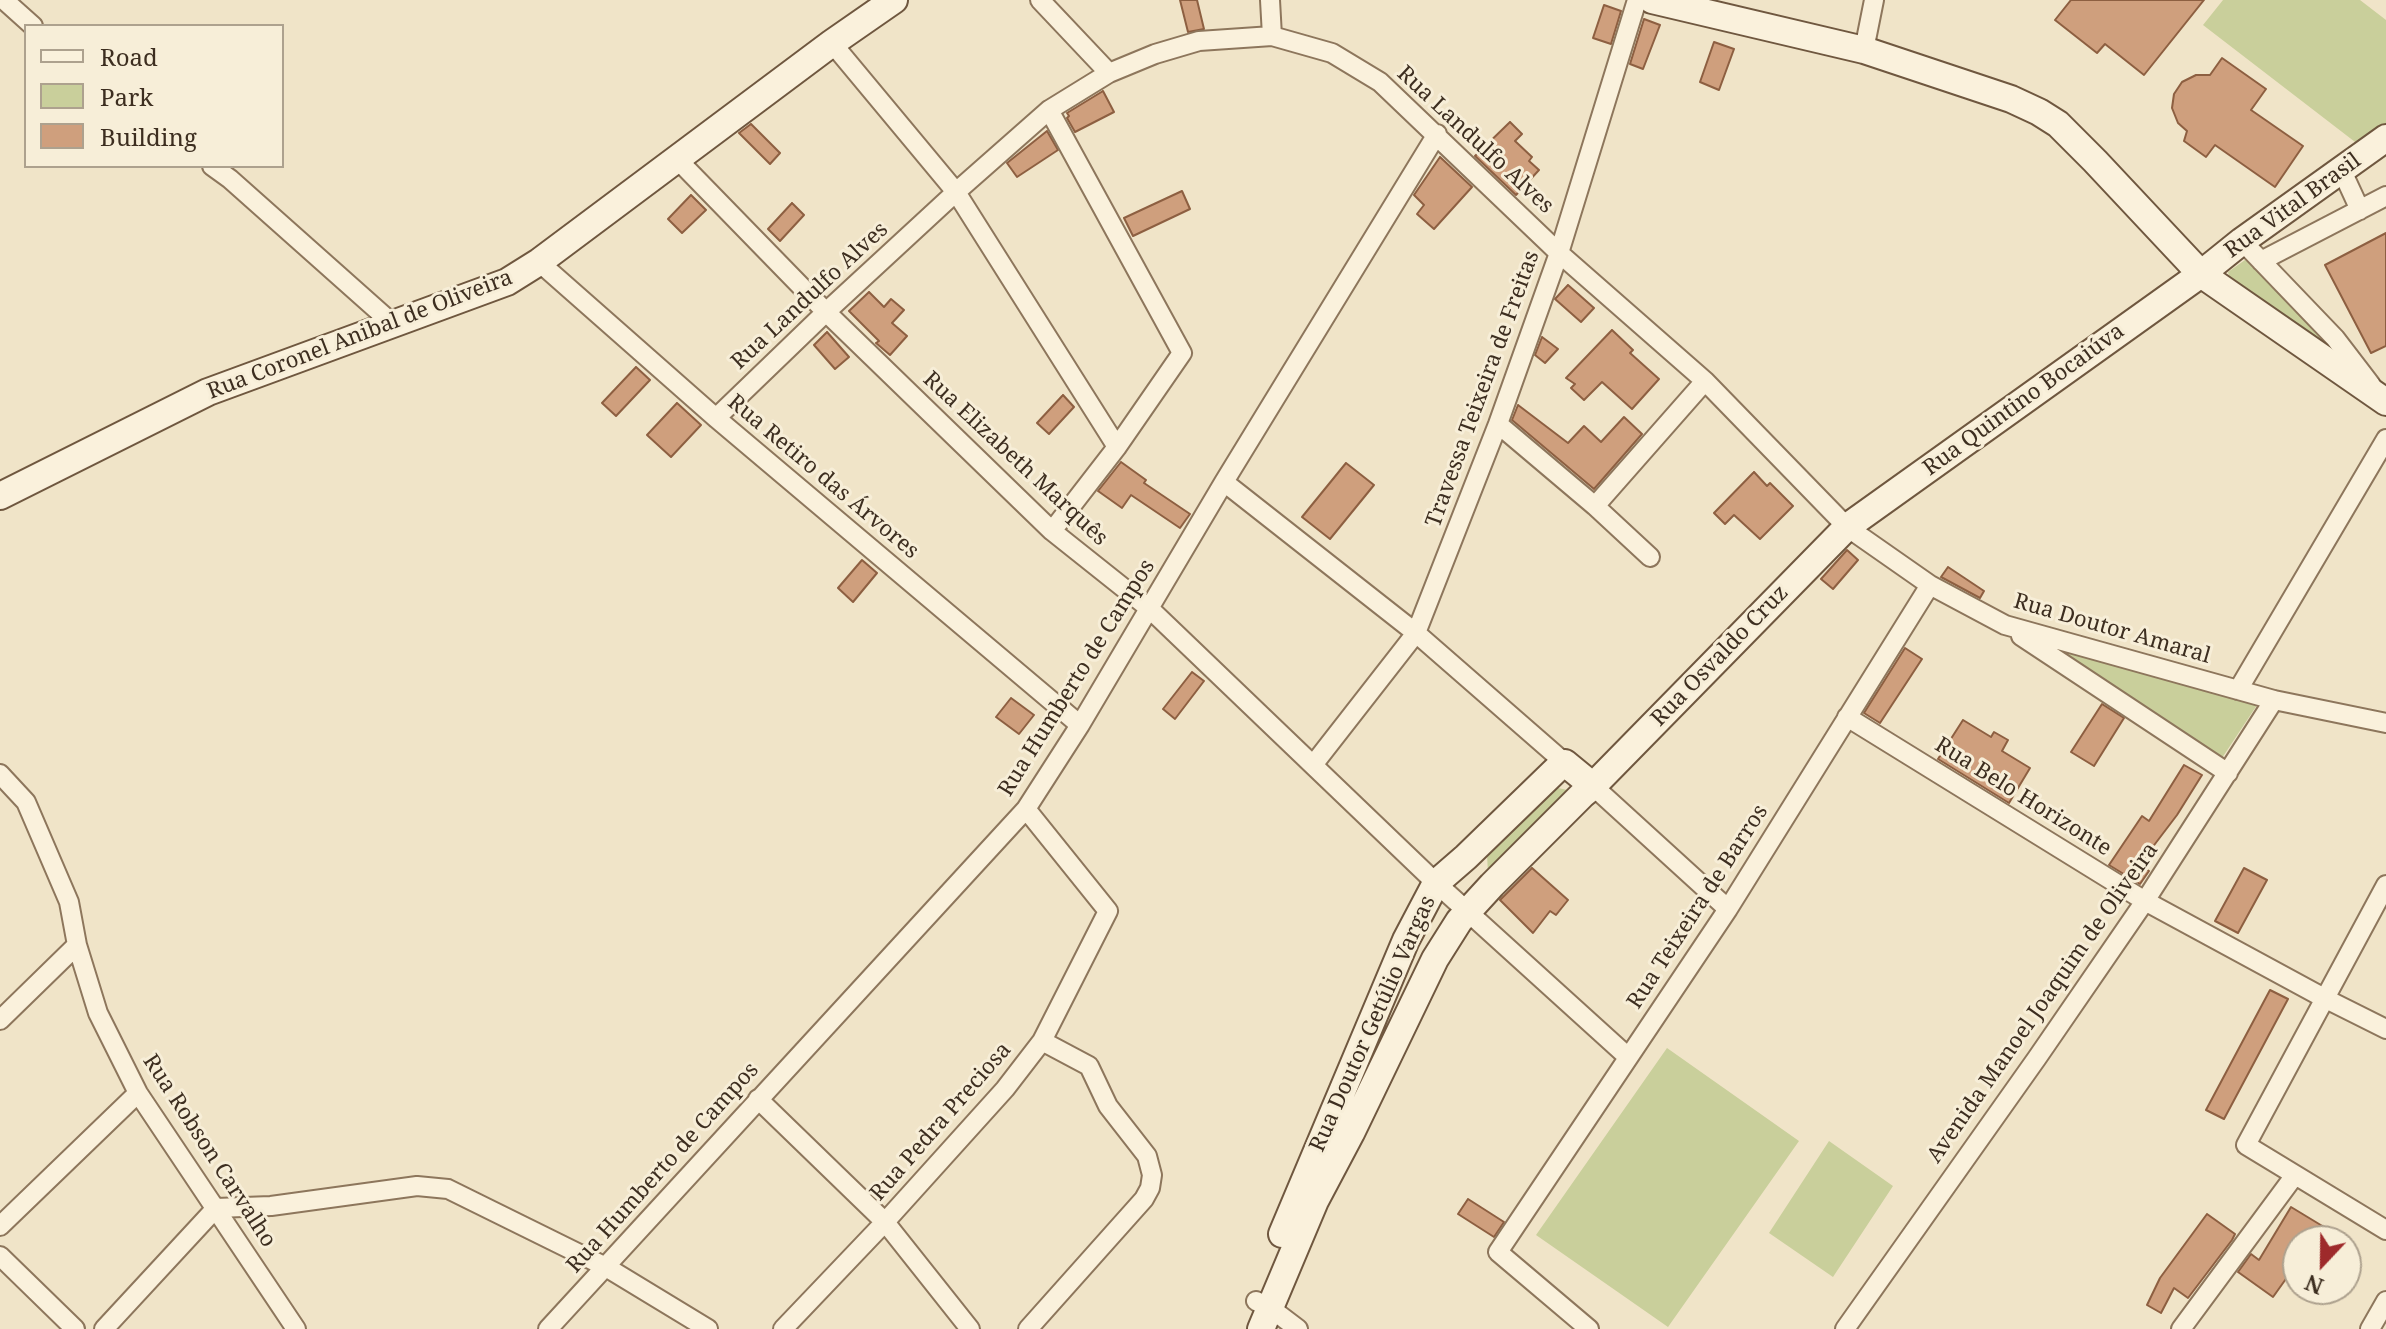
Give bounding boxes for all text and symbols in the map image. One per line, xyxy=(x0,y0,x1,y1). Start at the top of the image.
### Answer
legend xyxy=(24,24,284,168)
text: Road xyxy=(100,40,158,73)
street label: Rua Landulfo Alves xyxy=(1391,61,1559,219)
text: Park xyxy=(100,80,153,113)
text: Building xyxy=(100,120,197,153)
street label: Rua Vital Brasil xyxy=(2220,148,2366,264)
street label: Rua Landulfo Alves xyxy=(726,217,894,375)
street label: Travessa Teixeira de Freitas xyxy=(1421,247,1545,531)
street label: Rua Coronel Anibal de Oliveira xyxy=(204,265,516,405)
street label: Rua Quintino Bocaiúva xyxy=(1918,318,2130,482)
street label: Rua Elizabeth Marquês xyxy=(917,366,1113,552)
street label: Rua Retiro das Árvores xyxy=(722,389,924,565)
street label: Rua Humberto de Campos xyxy=(993,555,1161,801)
street label: Rua Osvaldo Cruz xyxy=(1646,580,1794,732)
street label: Rua Doutor Amaral xyxy=(2011,588,2213,670)
street label: Rua Belo Horizonte xyxy=(1930,732,2116,862)
street label: Rua Teixeira de Barros xyxy=(1622,800,1774,1014)
street label: Avenida Manoel Joaquim de Oliveira xyxy=(1922,838,2164,1168)
street label: Rua Doutor Getúlio Vargas xyxy=(1304,892,1442,1156)
street label: Rua Pedra Preciosa xyxy=(865,1037,1017,1207)
street label: Rua Robson Carvalho xyxy=(137,1050,281,1252)
street label: Rua Humberto de Campos xyxy=(561,1057,765,1279)
north arrow xyxy=(2282,1225,2362,1305)
text: N xyxy=(2300,1268,2327,1303)

